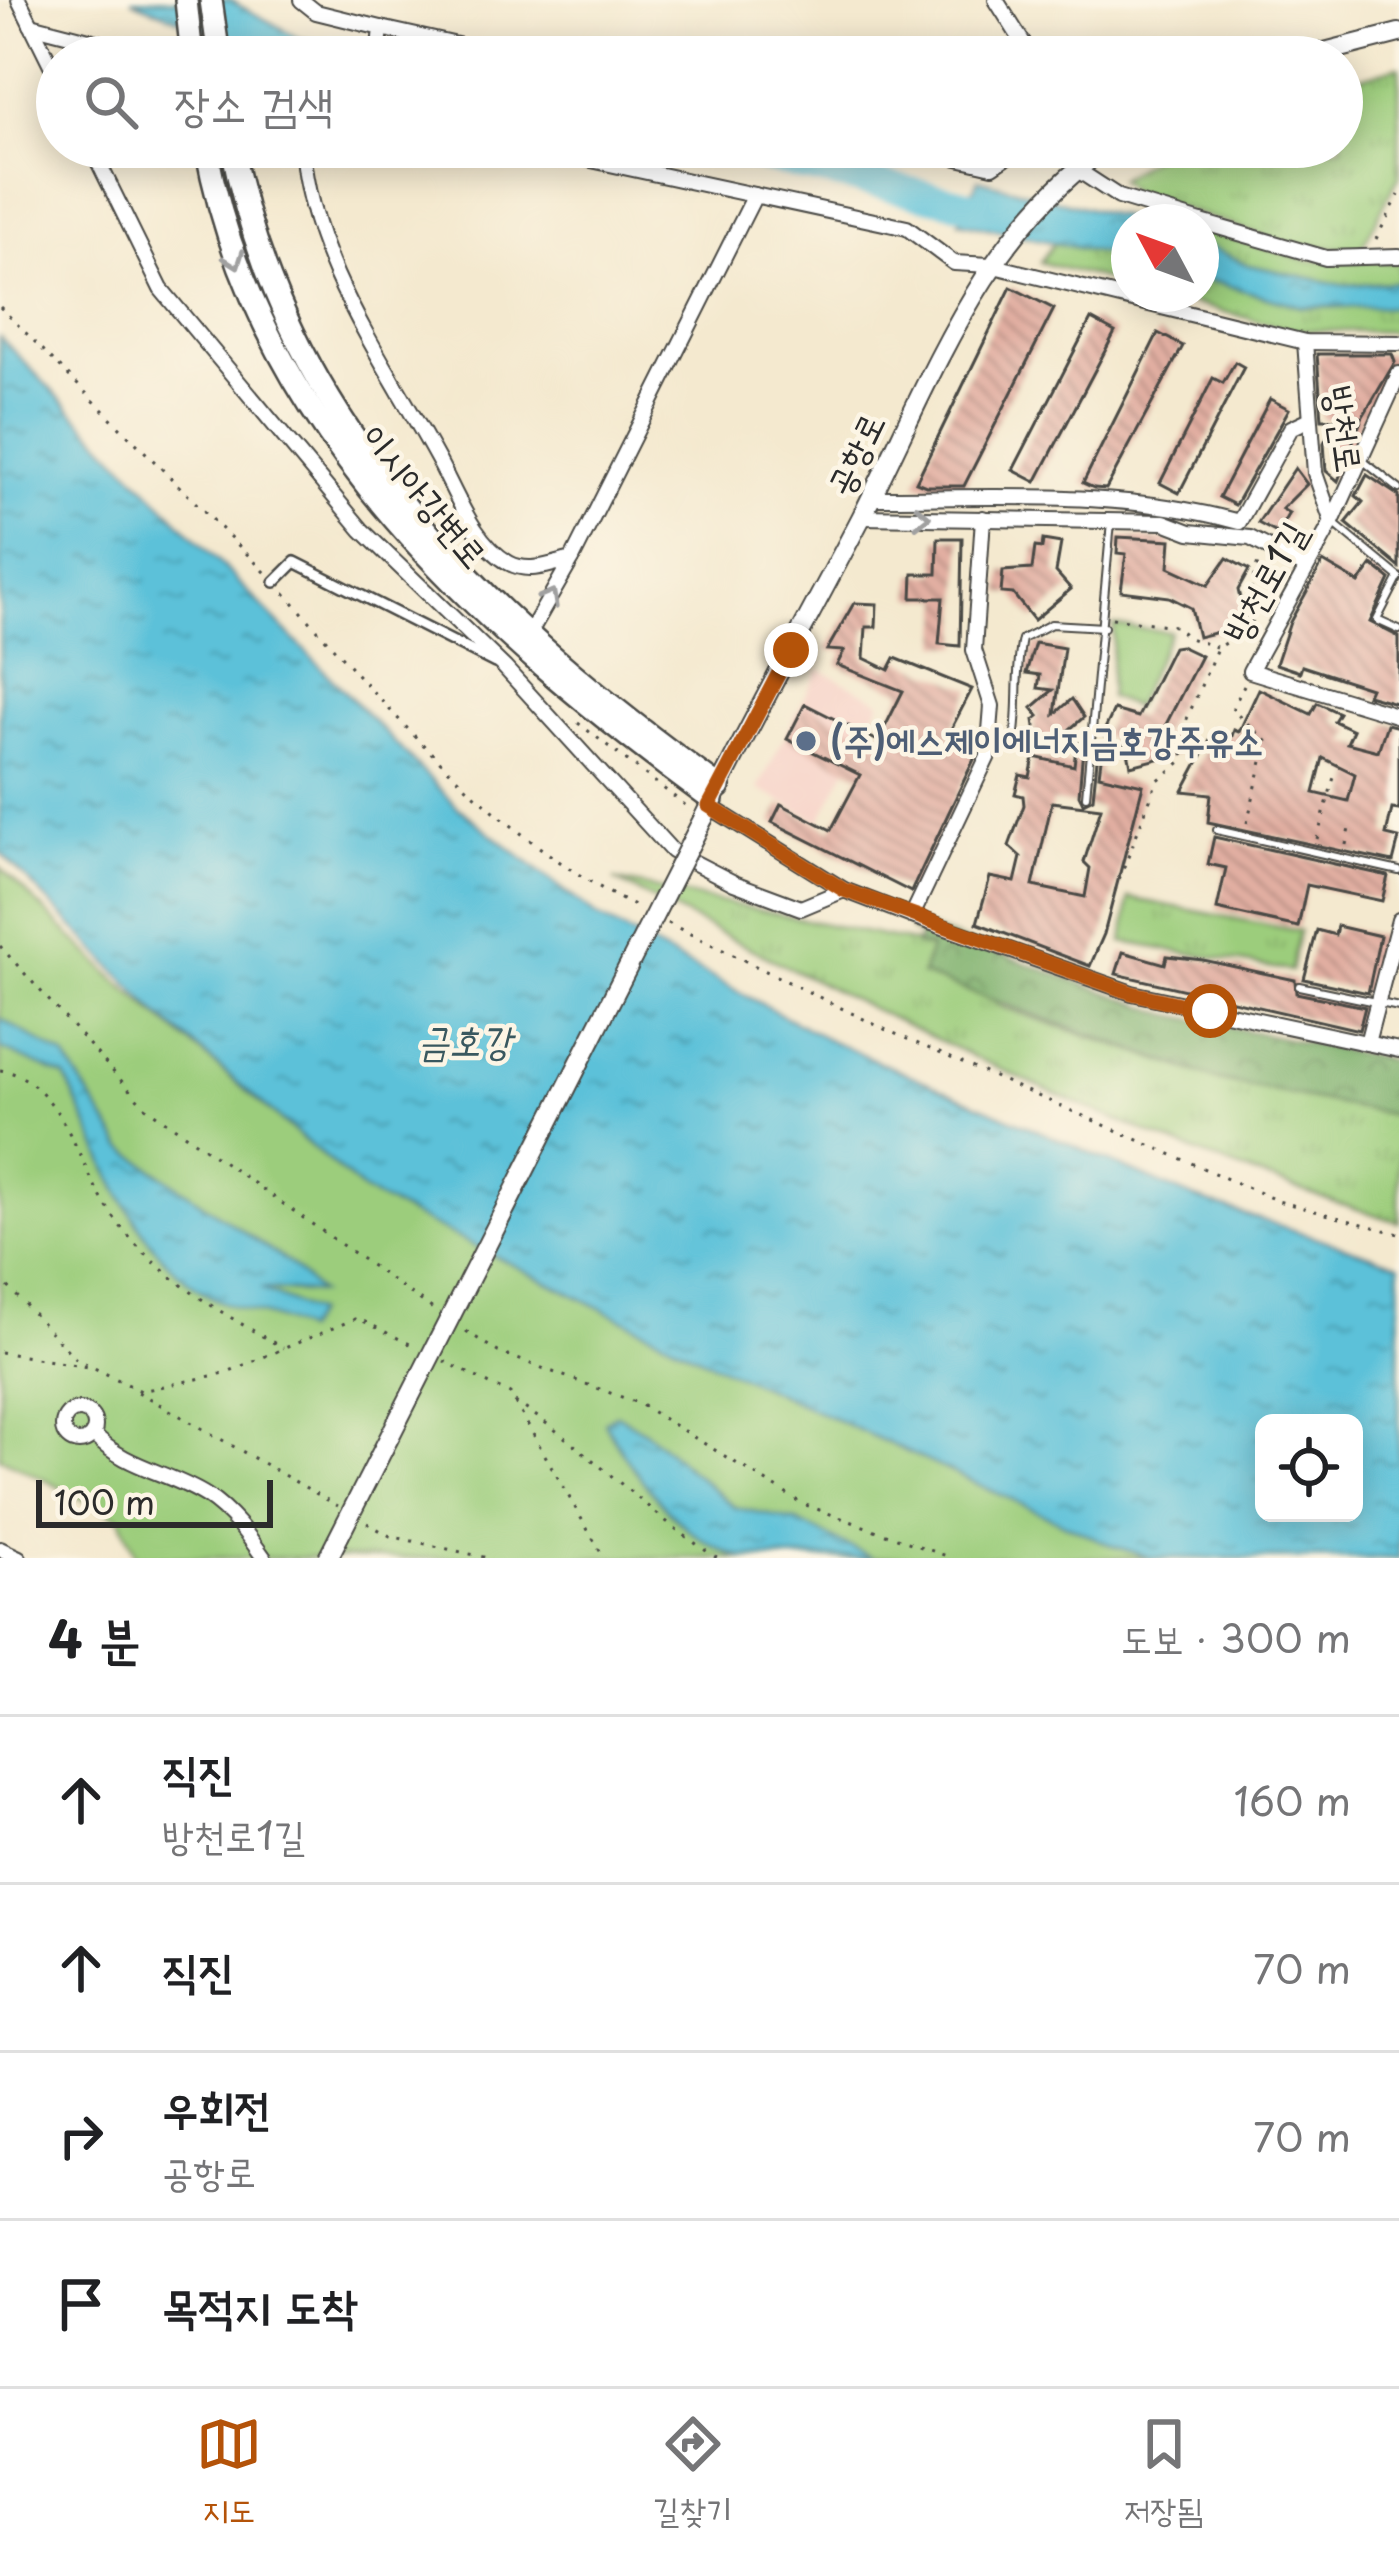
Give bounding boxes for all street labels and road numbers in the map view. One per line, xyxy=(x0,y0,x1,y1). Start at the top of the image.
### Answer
street label: 방천로 xyxy=(1313,382,1379,476)
street label: 공항로 xyxy=(810,402,897,504)
street label: 이시아강변로 xyxy=(349,411,502,579)
street label: 방천로1길 xyxy=(1208,510,1319,652)

